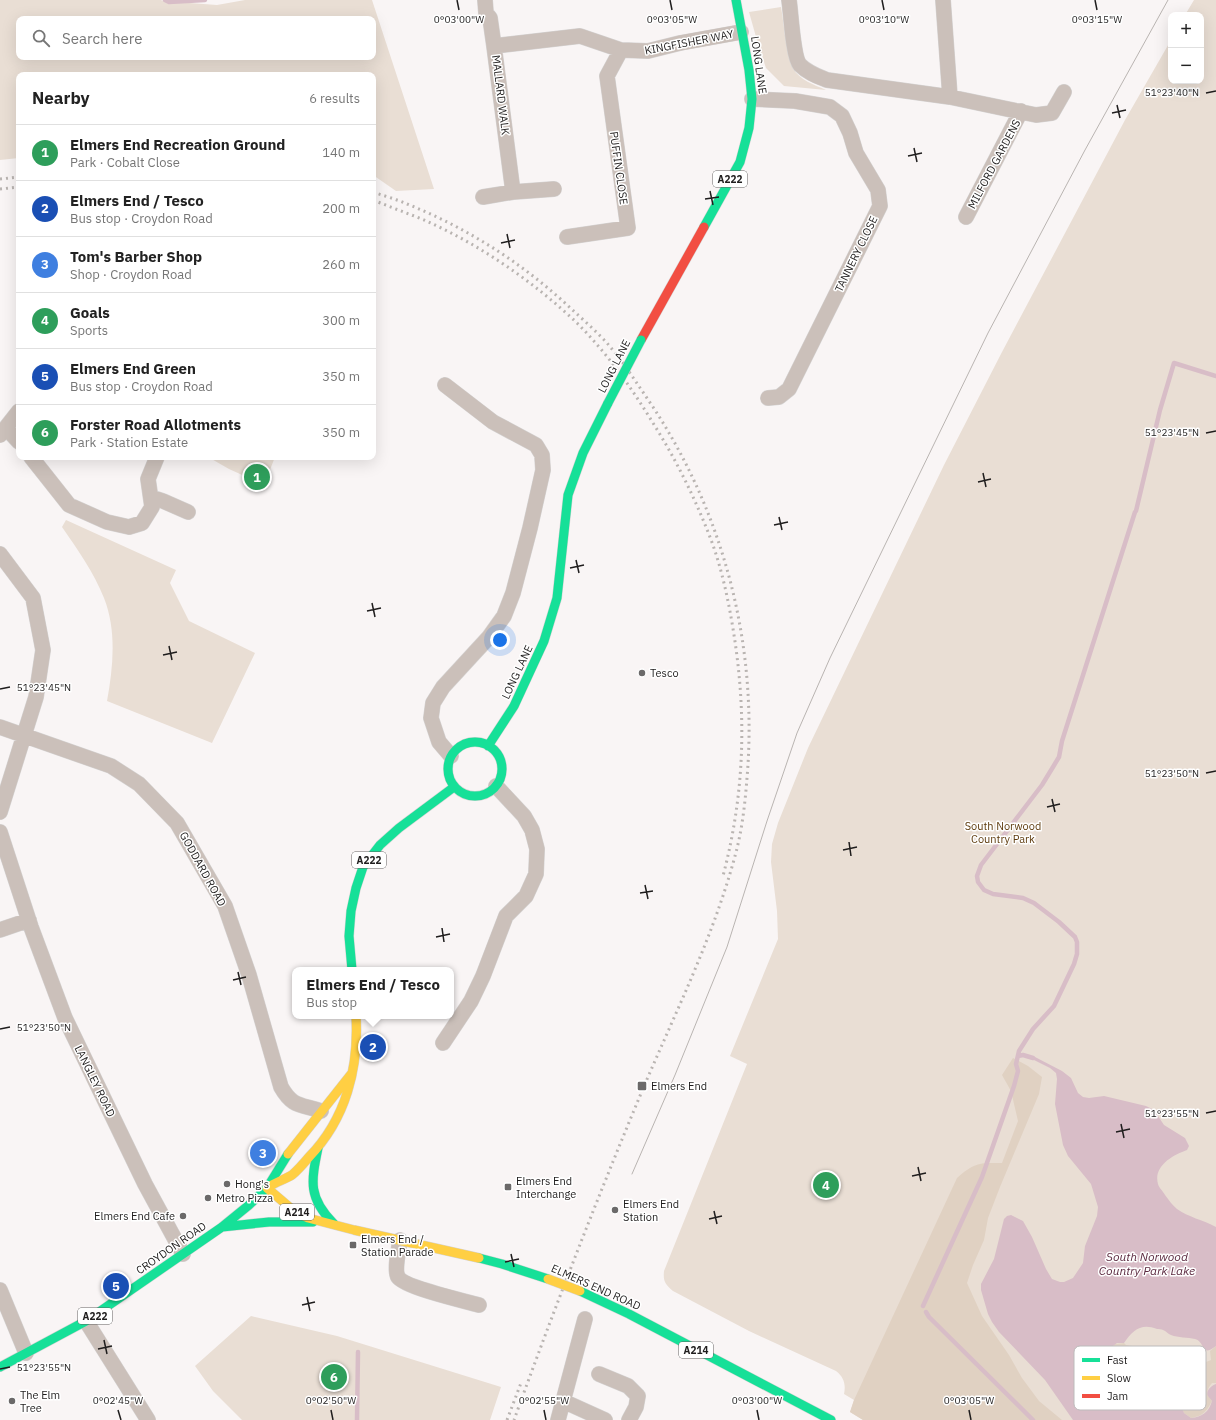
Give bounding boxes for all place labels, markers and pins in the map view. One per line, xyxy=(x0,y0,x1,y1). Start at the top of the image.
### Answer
pin: 1 xyxy=(244,462,270,492)
place label: Tesco xyxy=(650,666,679,680)
marker: Tesco xyxy=(637,668,647,678)
pin: 2 xyxy=(360,1032,386,1062)
place label: Elmers End xyxy=(651,1079,707,1093)
marker: Elmers End xyxy=(636,1080,648,1092)
pin: 3 xyxy=(250,1138,276,1168)
pin: 4 xyxy=(813,1170,839,1200)
place label: Elmers End Interchange xyxy=(516,1174,576,1201)
place label: Hong's xyxy=(235,1177,269,1191)
marker: Hong's xyxy=(222,1179,232,1189)
marker: Elmers End Interchange xyxy=(503,1182,513,1192)
place label: Metro Pizza xyxy=(216,1191,273,1205)
marker: Metro Pizza xyxy=(203,1193,213,1203)
place label: Elmers End Station xyxy=(623,1197,679,1224)
marker: Elmers End Station xyxy=(610,1205,620,1215)
place label: Elmers End Cafe xyxy=(94,1209,175,1223)
marker: Elmers End Cafe xyxy=(178,1211,188,1221)
place label: Elmers End / Station Parade xyxy=(361,1232,433,1259)
marker: Elmers End / Station Parade xyxy=(348,1240,358,1250)
pin: 5 xyxy=(103,1271,129,1301)
pin: 6 xyxy=(321,1362,347,1392)
place label: The Elm Tree xyxy=(20,1388,60,1415)
marker: The Elm Tree xyxy=(7,1396,17,1406)

